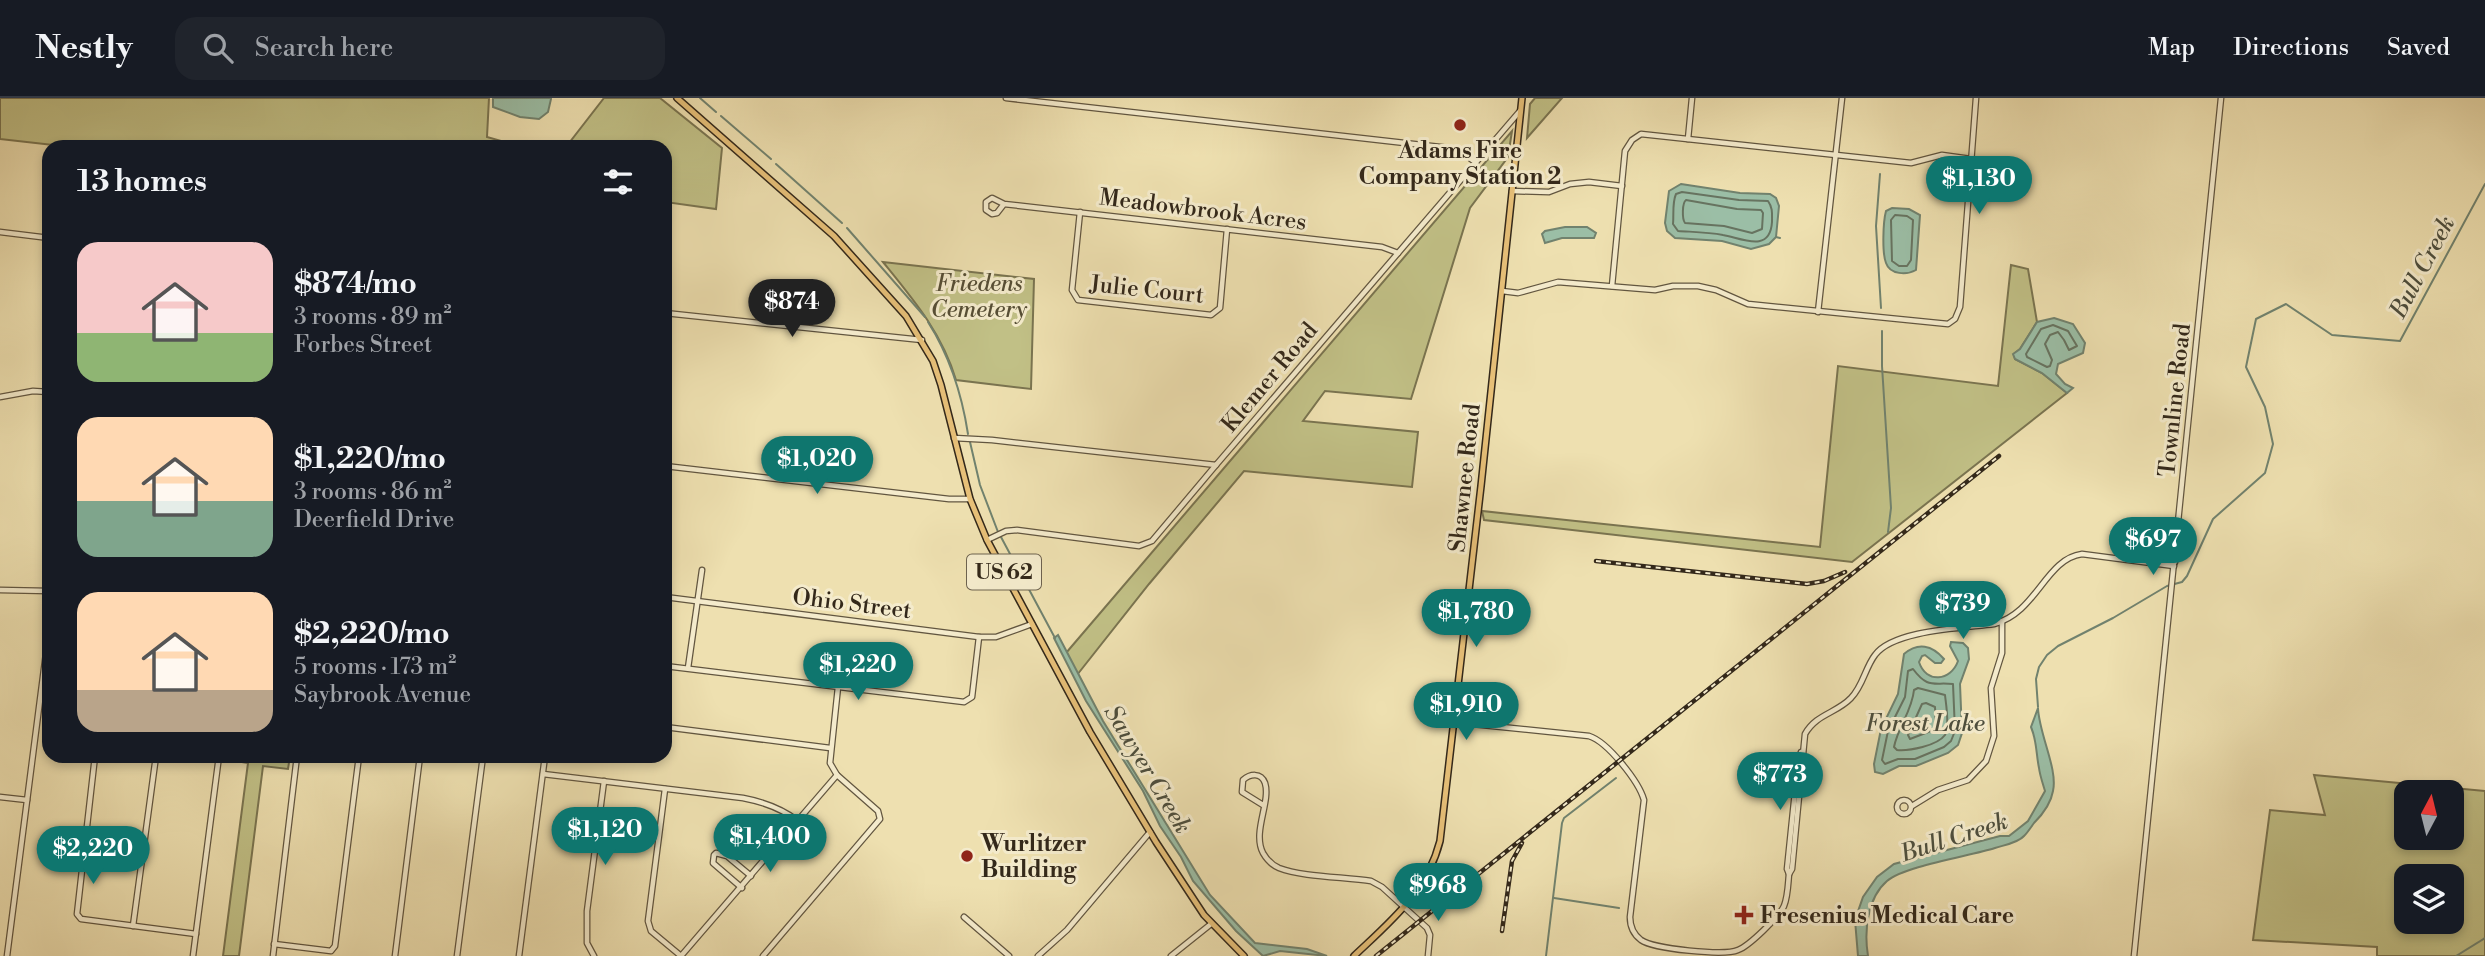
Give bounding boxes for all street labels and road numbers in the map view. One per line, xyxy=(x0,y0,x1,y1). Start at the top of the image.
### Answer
street label: Meadowbrook Acres xyxy=(1098,183,1308,237)
street label: Julie Court xyxy=(1088,270,1205,310)
street label: Klemer Road xyxy=(1216,317,1324,438)
street label: Townline Road xyxy=(2153,322,2197,478)
street label: Shawnee Road xyxy=(1443,402,1487,554)
road number: US 62 xyxy=(967,554,1041,589)
street label: Ohio Street xyxy=(791,583,913,625)

